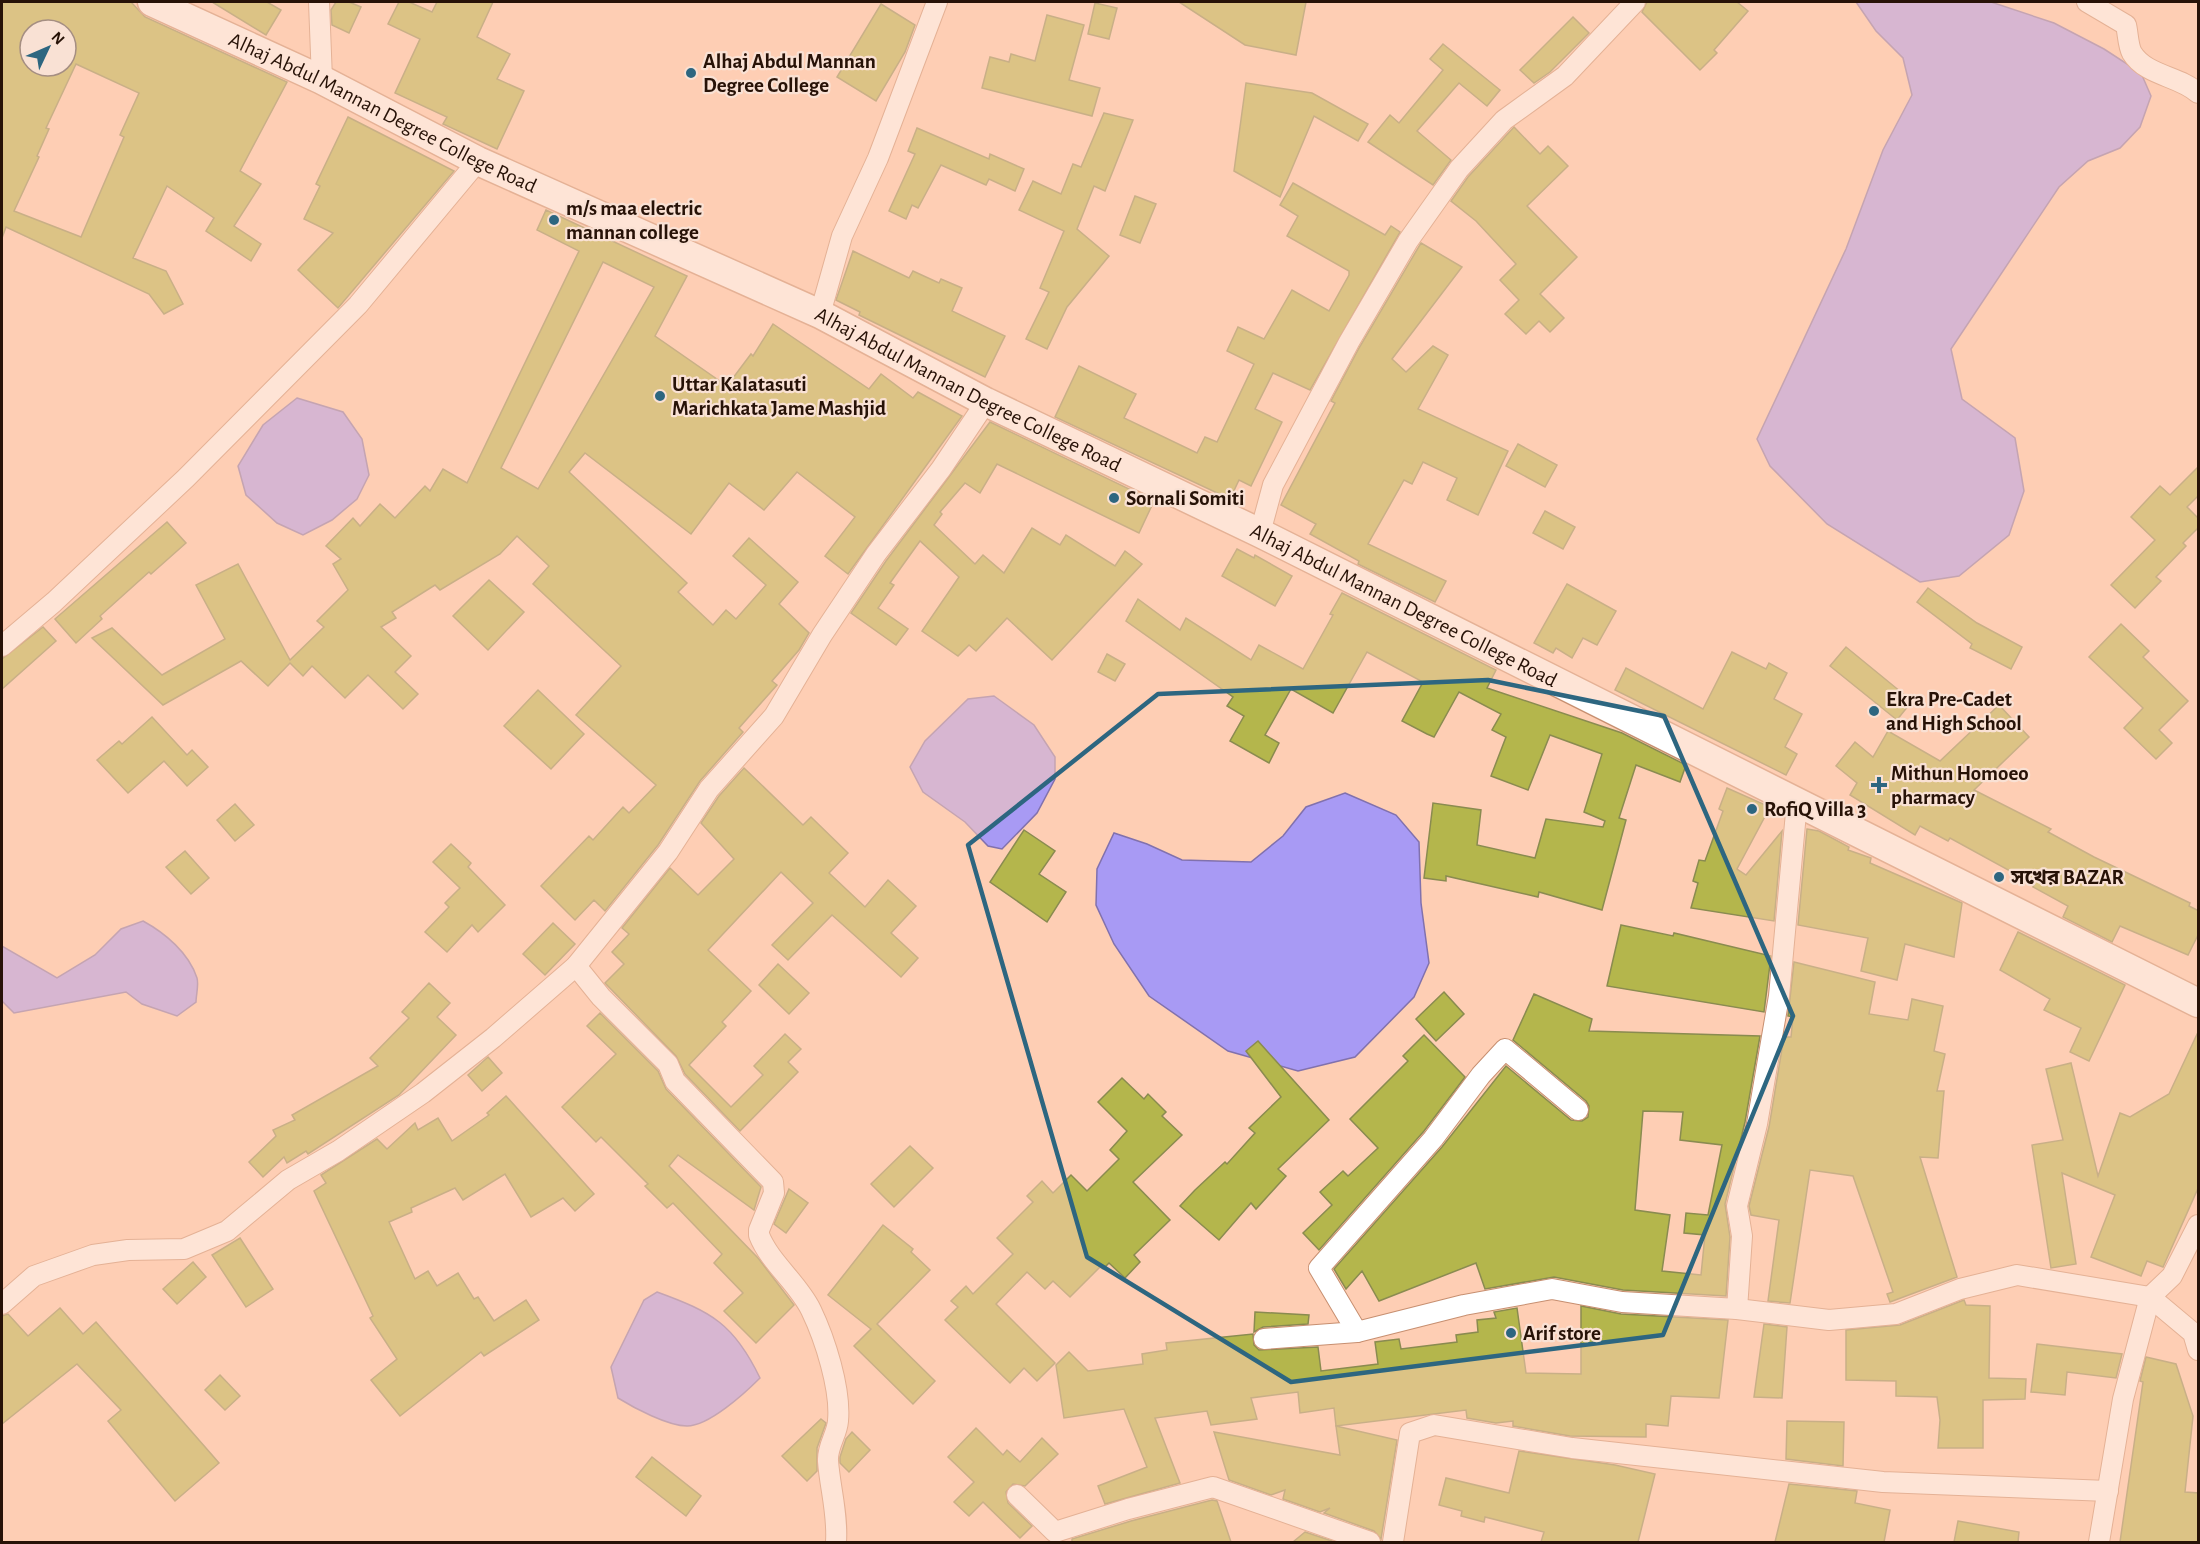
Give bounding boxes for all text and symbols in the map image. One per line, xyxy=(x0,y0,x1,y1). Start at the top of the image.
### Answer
north arrow xyxy=(18,18,78,78)
text: N xyxy=(48,29,68,48)
street label: Alhaj Abdul Mannan Degree College Road xyxy=(226,29,540,197)
place label: Alhaj Abdul Mannan Degree College xyxy=(703,51,876,96)
marker: Alhaj Abdul Mannan Degree College xyxy=(684,66,698,80)
place label: m/s maa electric mannan college xyxy=(566,198,702,243)
marker: m/s maa electric mannan college xyxy=(547,213,561,227)
street label: Alhaj Abdul Mannan Degree College Road xyxy=(812,304,1125,476)
place label: Uttar Kalatasuti Marichkata Jame Mashjid xyxy=(672,374,886,419)
marker: Uttar Kalatasuti Marichkata Jame Mashjid xyxy=(653,389,667,403)
place label: Sornali Somiti xyxy=(1126,488,1244,509)
marker: Sornali Somiti xyxy=(1107,491,1121,505)
street label: Alhaj Abdul Mannan Degree College Road xyxy=(1247,520,1561,691)
place label: Ekra Pre-Cadet and High School xyxy=(1886,689,2022,734)
marker: Ekra Pre-Cadet and High School xyxy=(1867,704,1881,718)
place label: Mithun Homoeo pharmacy xyxy=(1891,763,2029,808)
marker: Mithun Homoeo pharmacy xyxy=(1872,778,1886,792)
place label: RofiQ Villa 3 xyxy=(1764,799,1866,821)
marker: RofiQ Villa 3 xyxy=(1745,802,1759,816)
place label: সখের BAZAR xyxy=(2010,867,2124,888)
marker: সখের BAZAR xyxy=(1992,870,2006,884)
place label: Arif store xyxy=(1523,1323,1601,1344)
marker: Arif store xyxy=(1504,1326,1518,1340)

